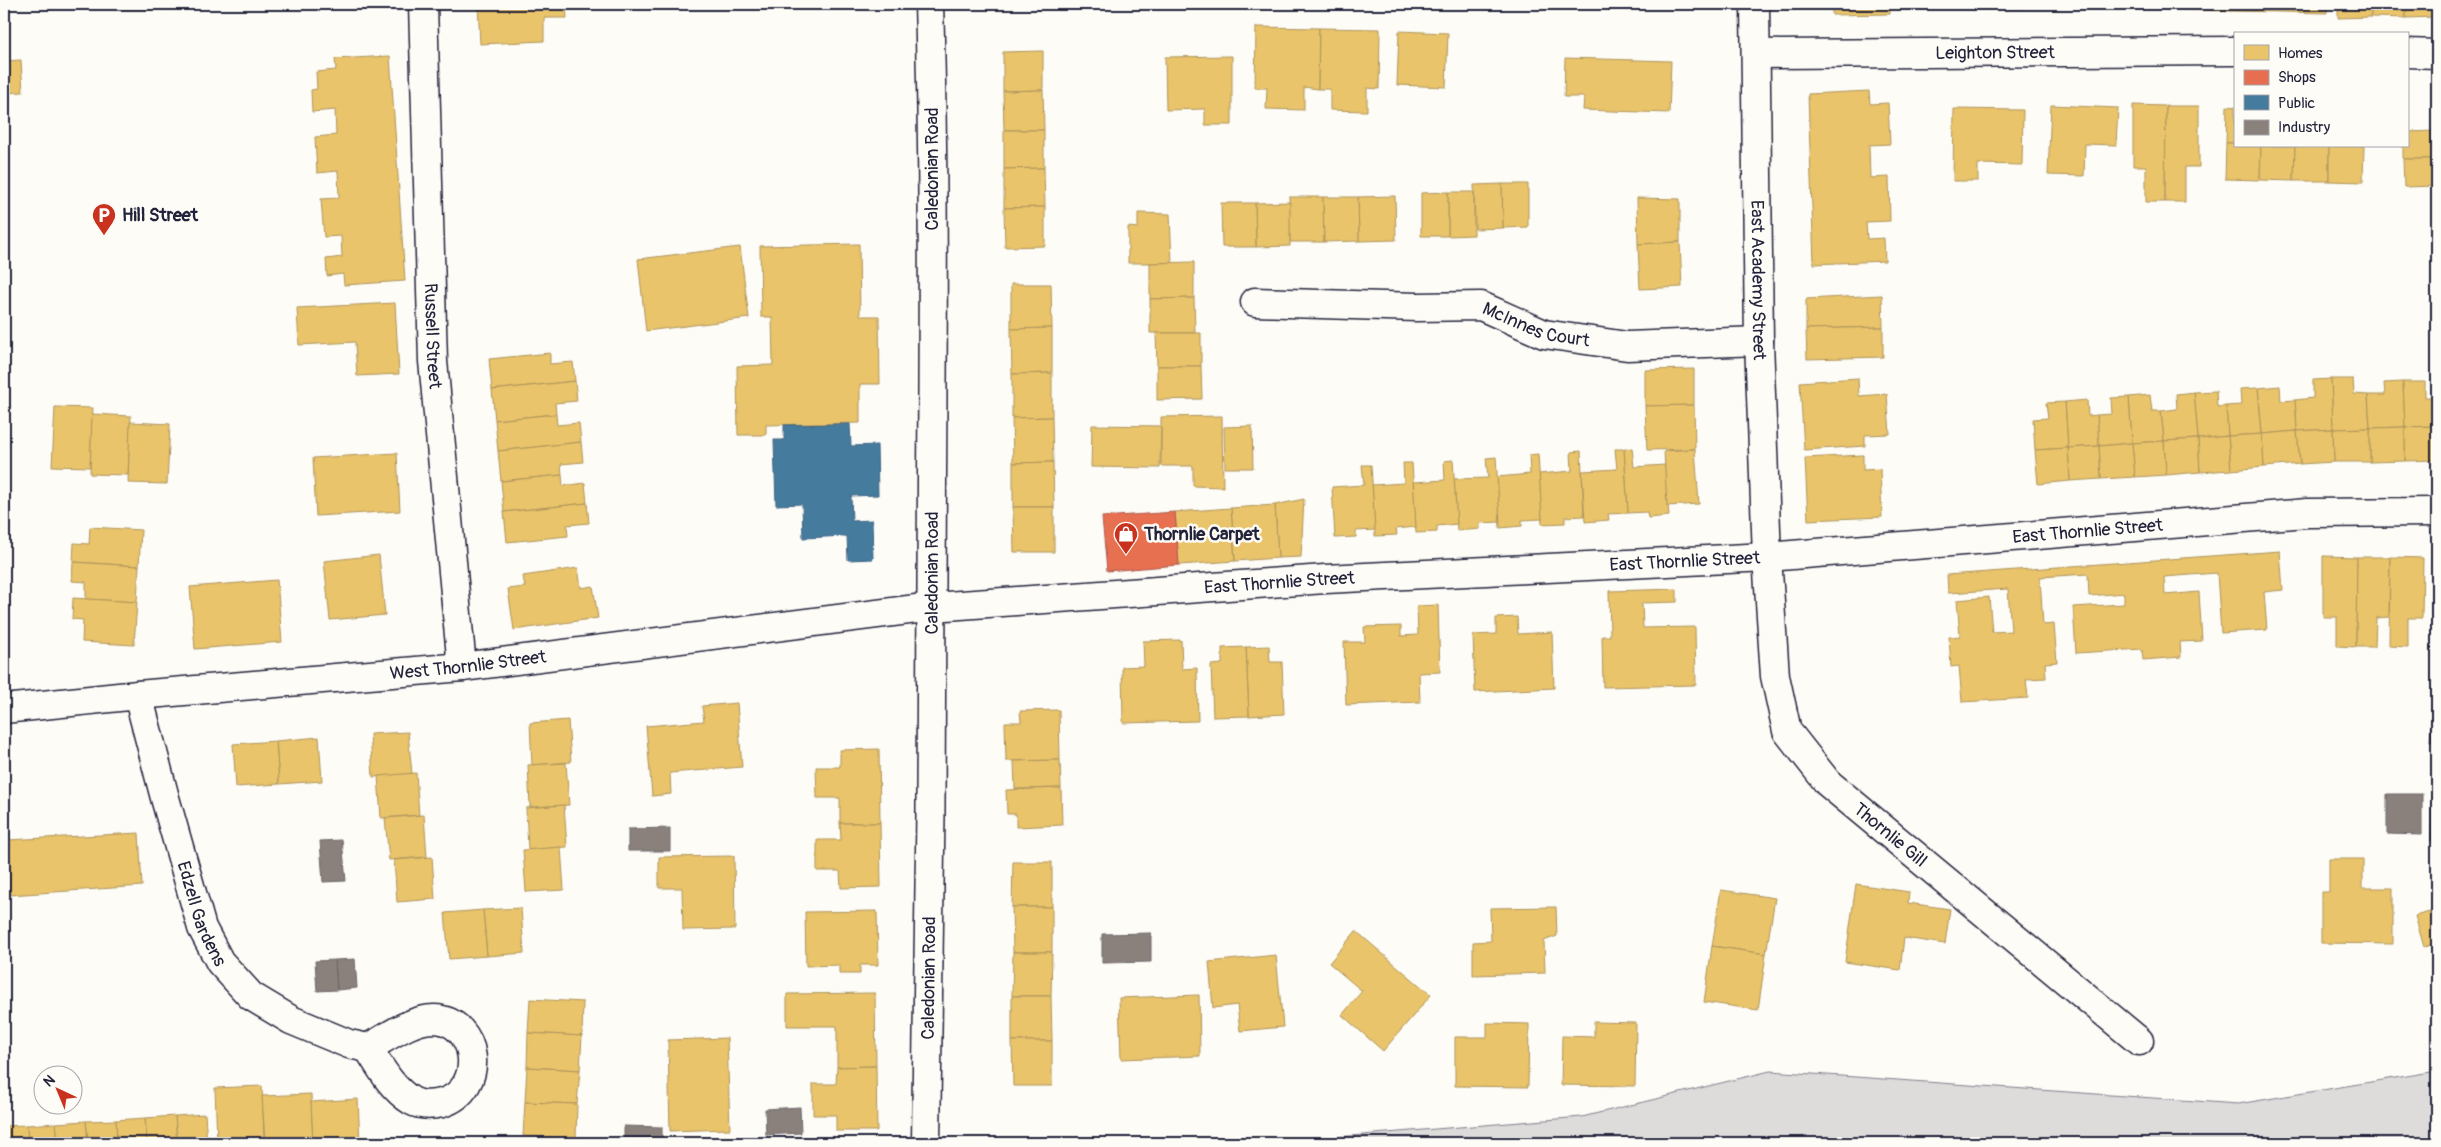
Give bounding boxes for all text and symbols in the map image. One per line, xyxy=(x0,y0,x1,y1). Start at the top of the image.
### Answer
legend xyxy=(2234,32,2408,148)
street label: Leighton Street xyxy=(1935,41,2056,64)
text: Homes xyxy=(2278,44,2323,63)
text: Shops xyxy=(2278,68,2316,87)
text: Public xyxy=(2278,94,2315,113)
street label: Caledonian Road xyxy=(921,107,944,231)
text: Industry xyxy=(2278,118,2331,137)
street label: East Academy Street xyxy=(1746,200,1771,361)
parking icon: Hill Street xyxy=(91,202,117,236)
place label: Hill Street xyxy=(122,204,199,227)
street label: Russell Street xyxy=(419,283,447,390)
street label: McInnes Court xyxy=(1479,297,1592,352)
street label: Caledonian Road xyxy=(920,511,943,635)
street label: East Thornlie Street xyxy=(2012,513,2165,548)
shop icon: Thornlie Carpet xyxy=(1113,521,1139,555)
place label: Thornlie Carpet xyxy=(1143,523,1260,546)
street label: East Thornlie Street xyxy=(1609,546,1761,576)
street label: East Thornlie Street xyxy=(1203,566,1356,599)
street label: West Thornlie Street xyxy=(389,645,548,685)
street label: Thornlie Gill xyxy=(1849,798,1932,872)
street label: Edzell Gardens xyxy=(172,858,232,970)
street label: Caledonian Road xyxy=(916,916,941,1040)
north arrow xyxy=(32,1064,82,1114)
text: N xyxy=(40,1072,59,1090)

